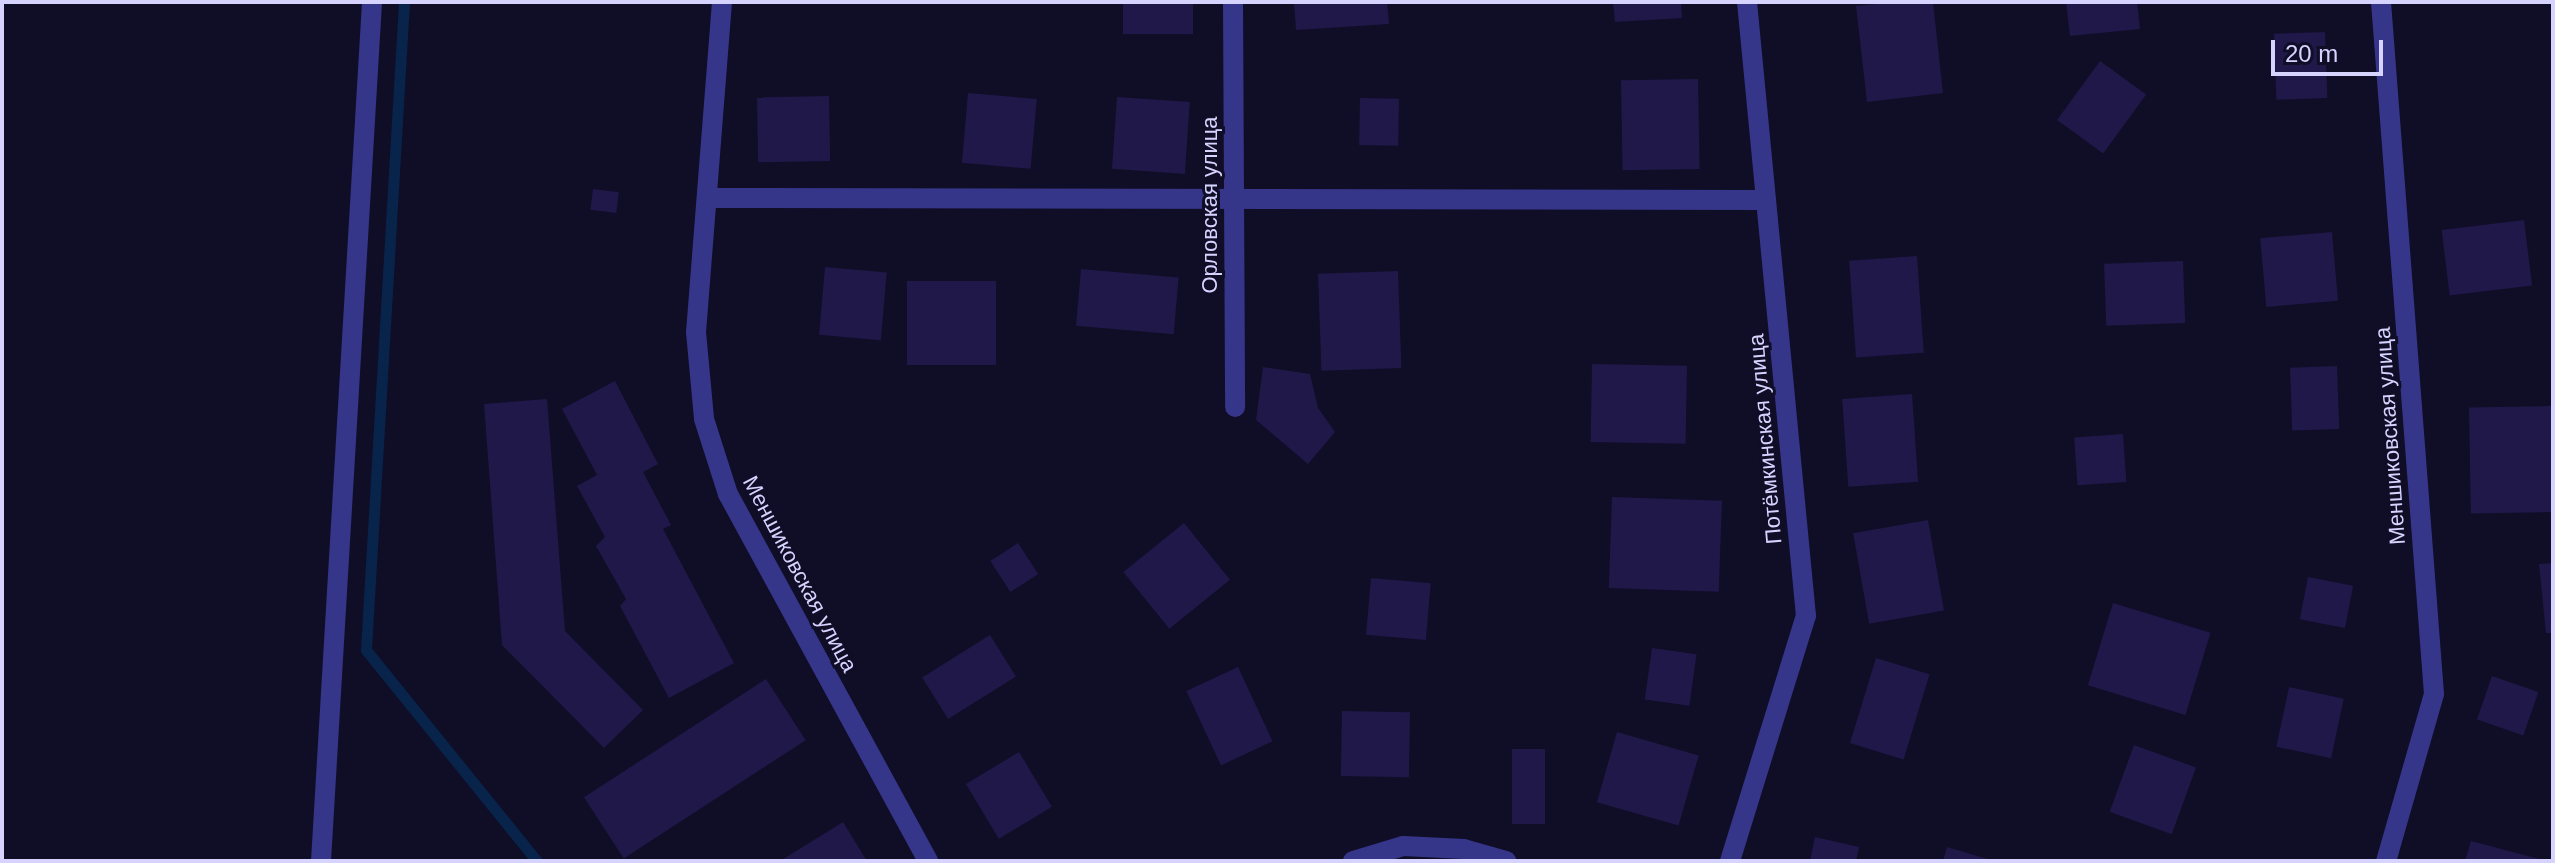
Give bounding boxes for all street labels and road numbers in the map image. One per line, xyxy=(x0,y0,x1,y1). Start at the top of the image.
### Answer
street label: Орловская улица xyxy=(1197,116,1223,294)
street label: Меншиковская улица xyxy=(2369,326,2411,546)
street label: Потёмкинская улица xyxy=(1743,333,1787,545)
street label: Меншиковская улица xyxy=(737,471,863,677)

